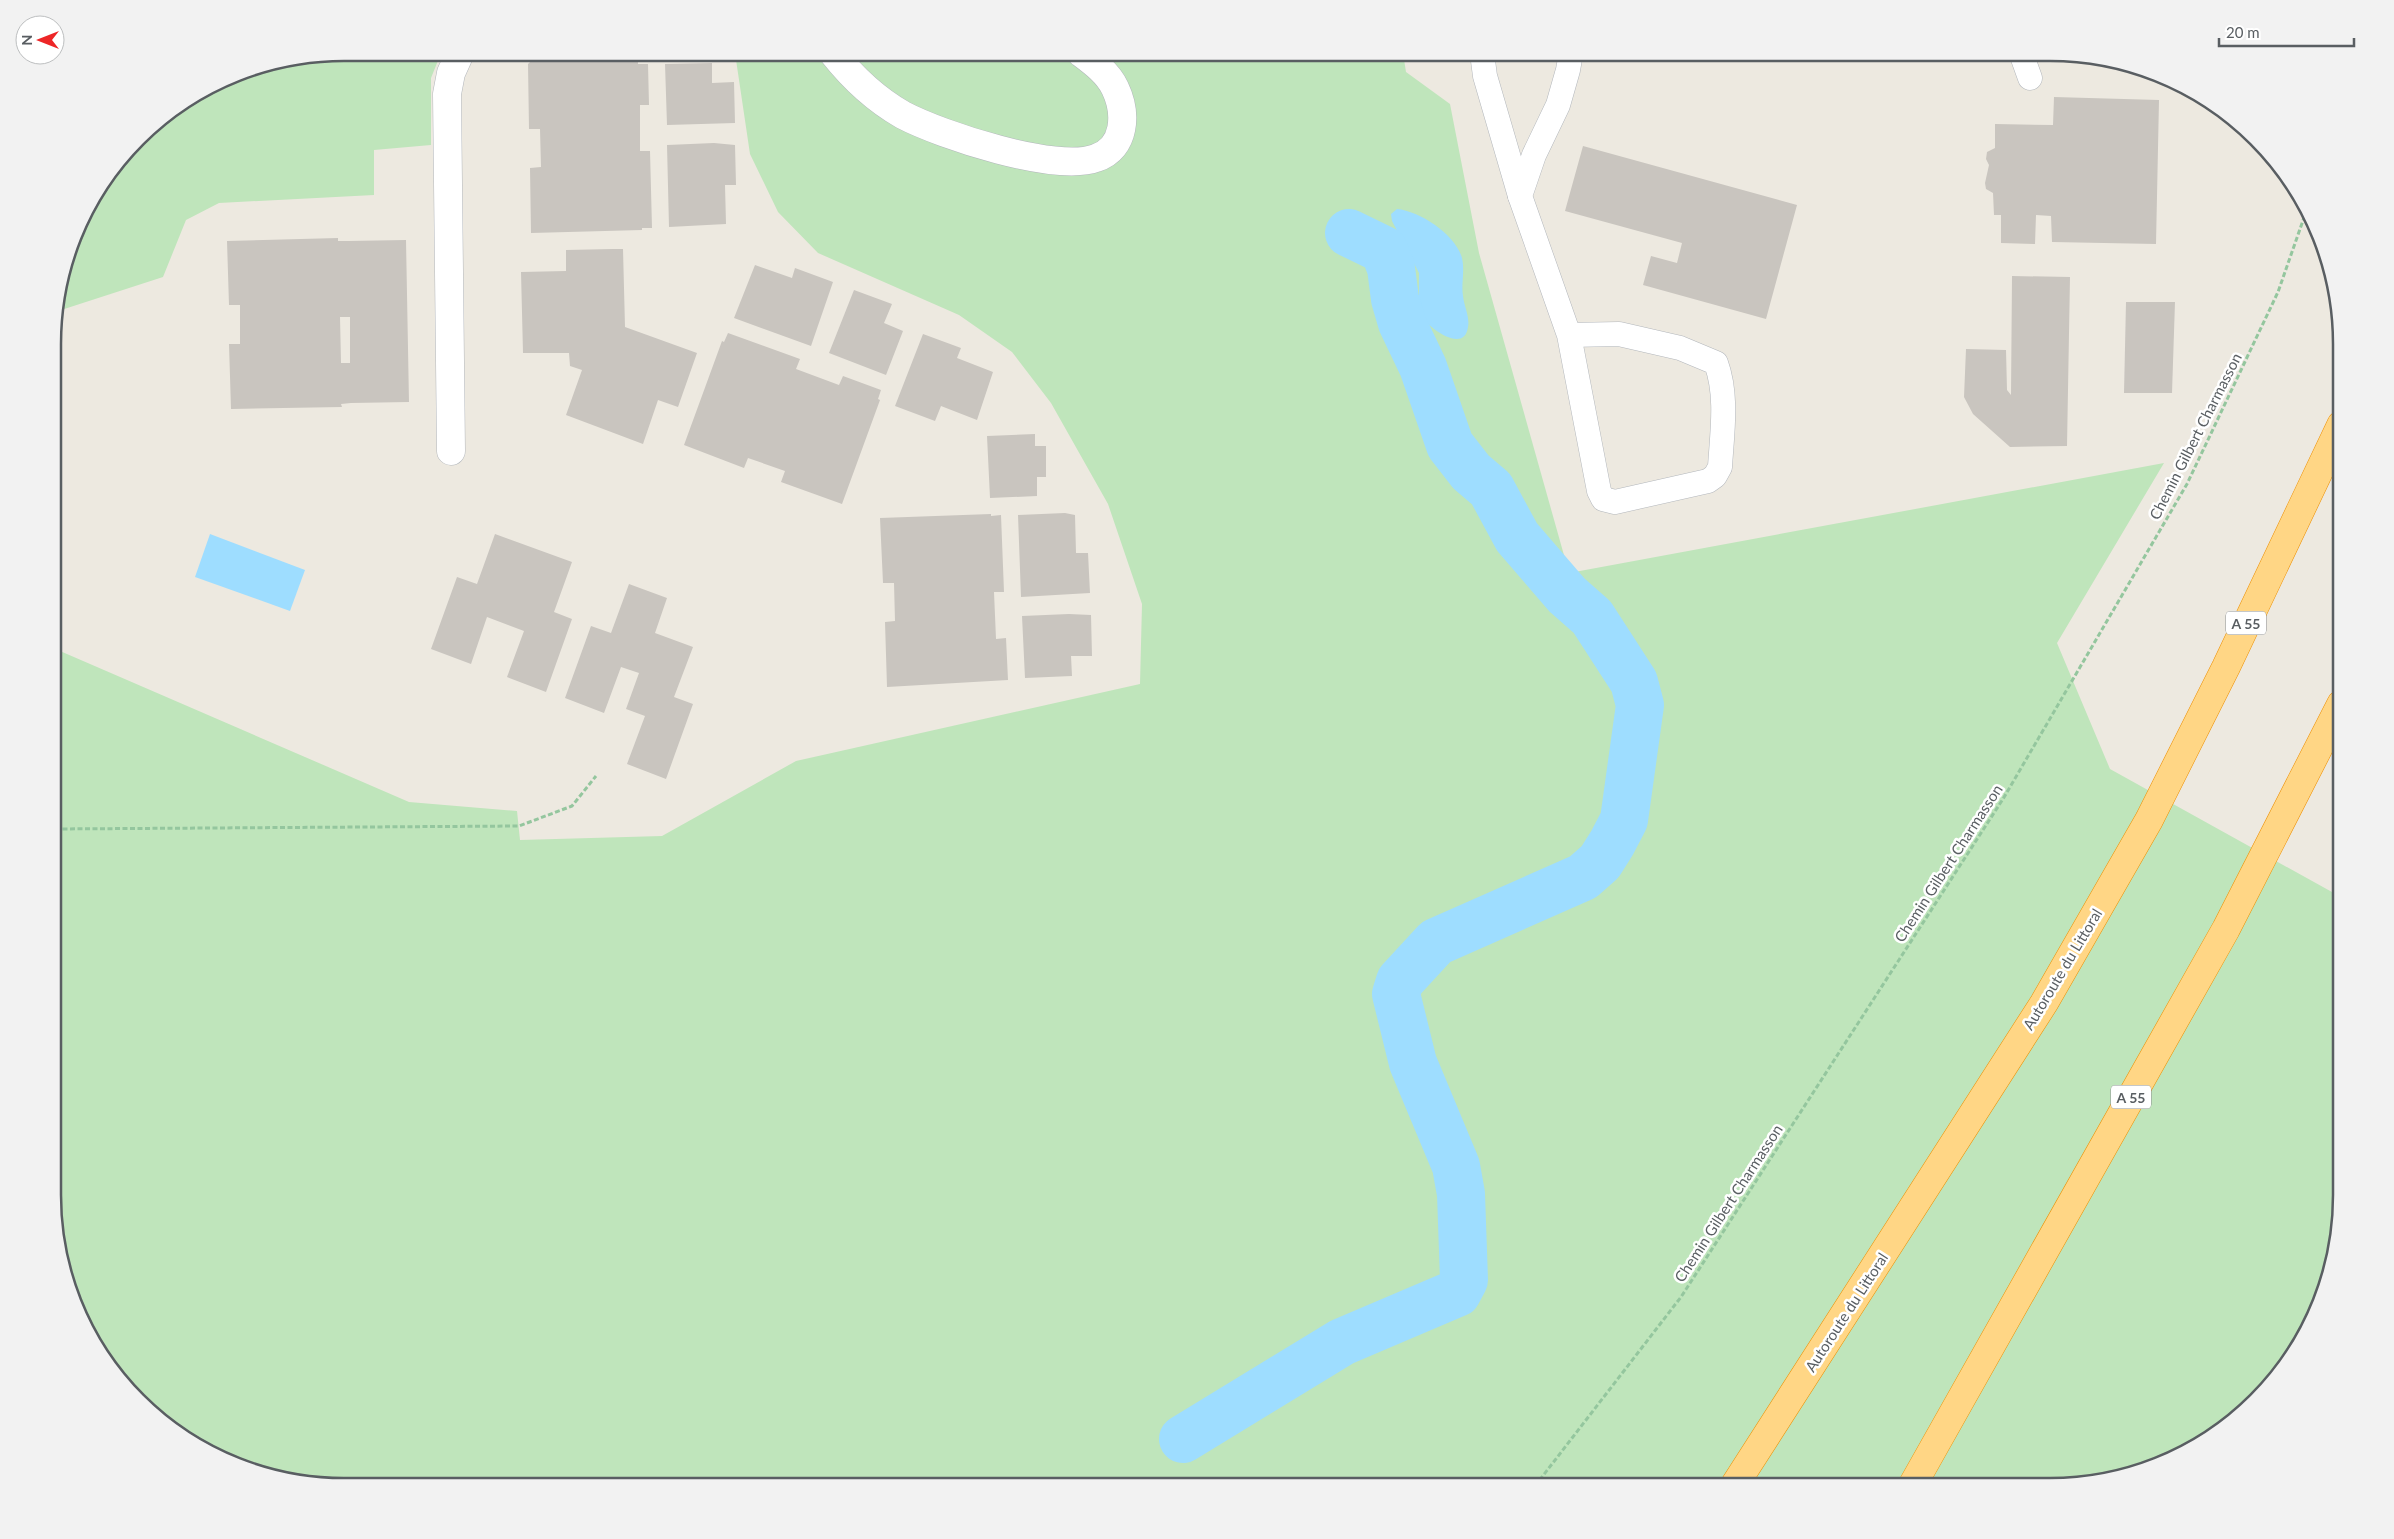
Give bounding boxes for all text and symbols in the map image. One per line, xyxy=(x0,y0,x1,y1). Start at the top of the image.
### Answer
north arrow xyxy=(15,15,65,65)
scale bar xyxy=(2219,15,2354,47)
text: 20 m xyxy=(2226,23,2260,41)
text: N xyxy=(18,35,35,45)
street label: Chemin Gilbert Charmasson xyxy=(2145,350,2245,522)
road number: A 55 xyxy=(2226,612,2266,634)
street label: Chemin Gilbert Charmasson xyxy=(1890,781,2006,945)
street label: Autoroute du Littoral xyxy=(2019,905,2105,1033)
road number: A 55 xyxy=(2111,1086,2151,1108)
street label: Chemin Gilbert Charmasson xyxy=(1670,1121,1786,1285)
street label: Autoroute du Littoral xyxy=(1801,1249,1891,1375)

